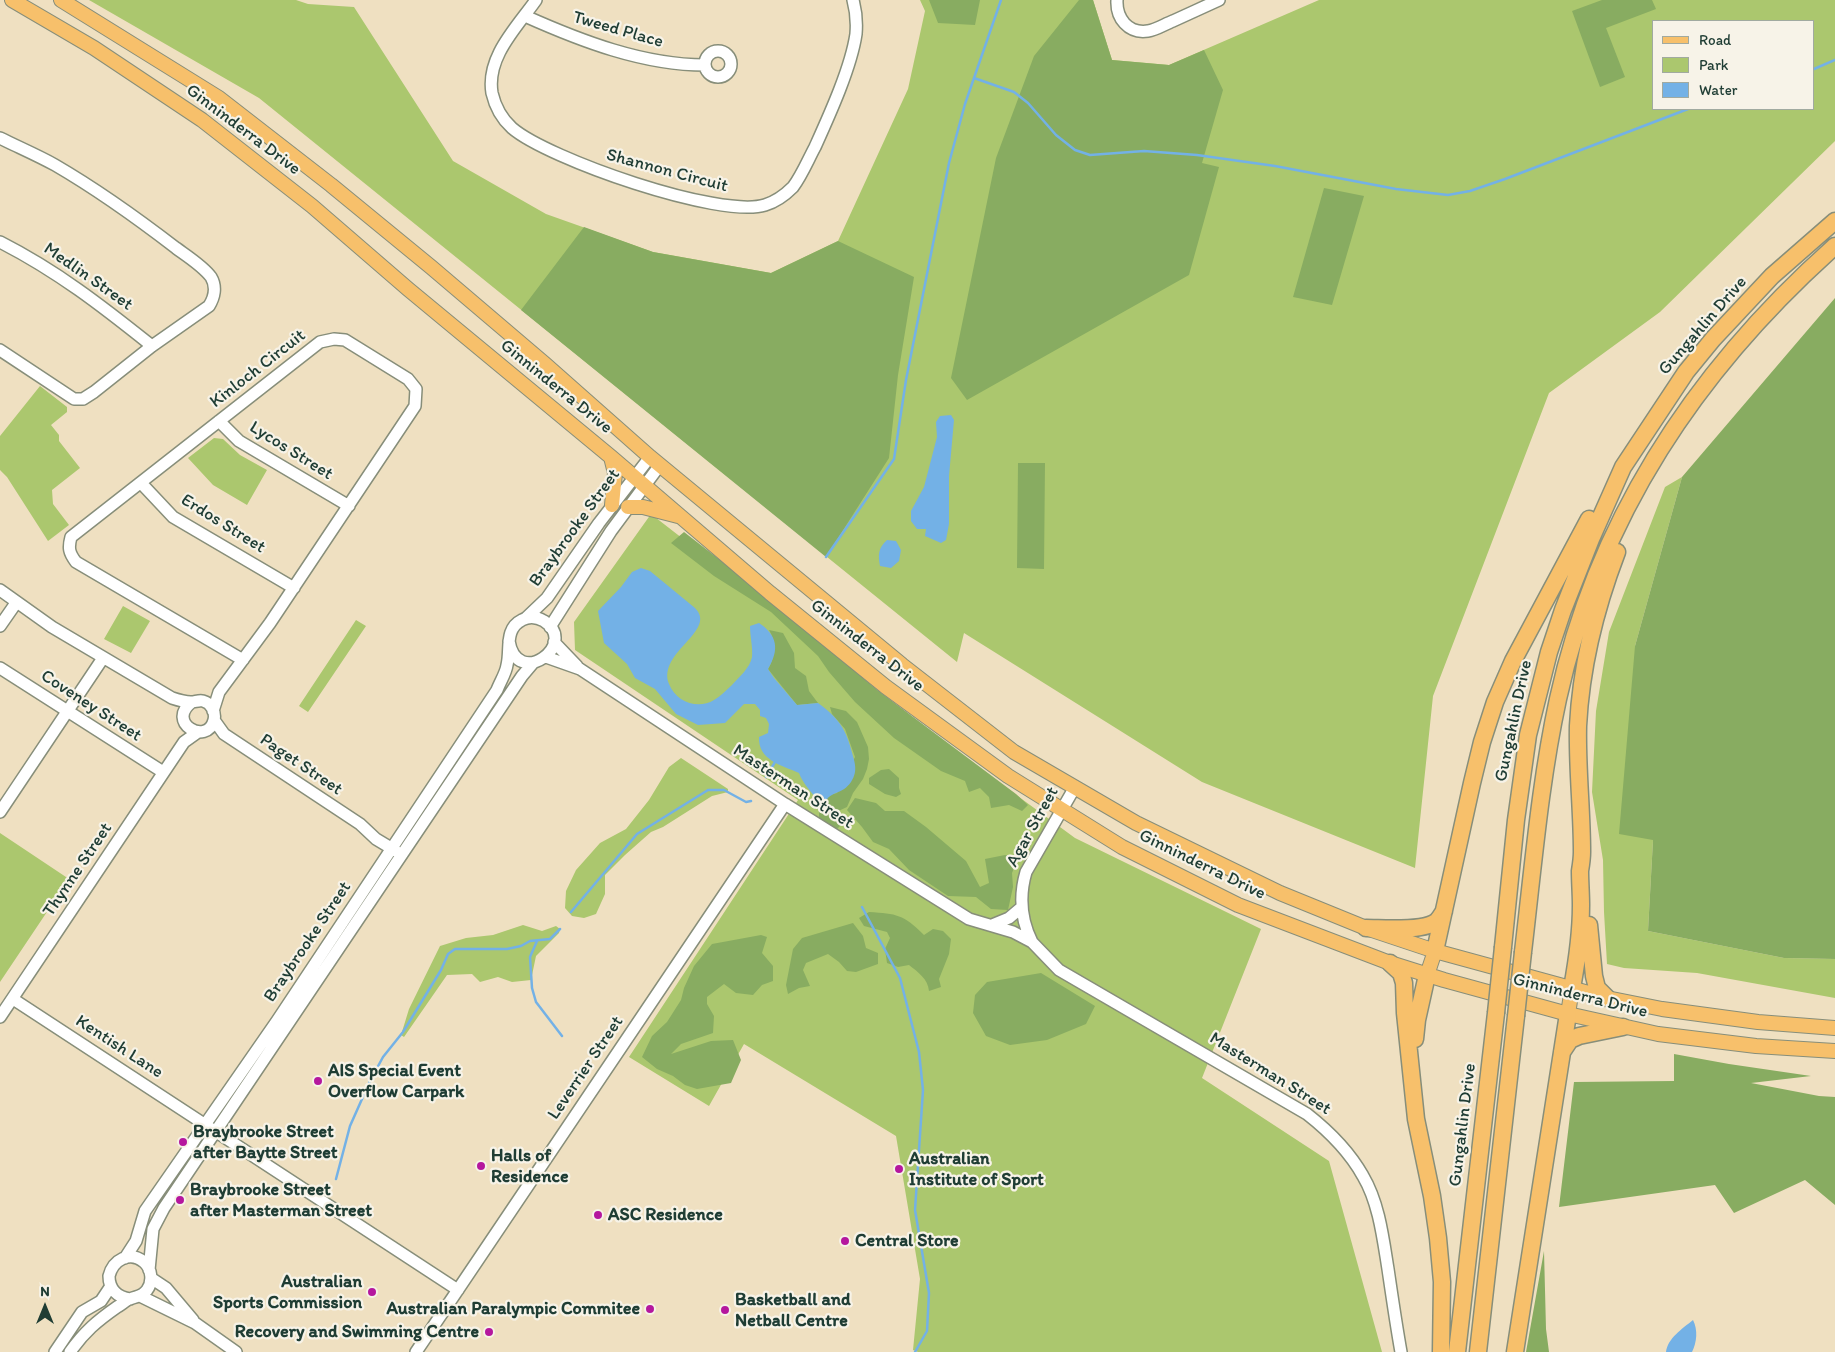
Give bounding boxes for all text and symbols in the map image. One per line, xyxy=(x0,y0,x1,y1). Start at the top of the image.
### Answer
street label: Tweed Place xyxy=(570,7,666,53)
legend xyxy=(1652,20,1815,110)
text: Road xyxy=(1699,31,1731,49)
text: Park xyxy=(1699,56,1729,74)
street label: Ginninderra Drive xyxy=(181,80,305,180)
text: Water xyxy=(1699,81,1737,99)
street label: Shannon Circuit xyxy=(604,144,730,198)
street label: Medlin Street xyxy=(39,238,137,316)
street label: Gungahlin Drive xyxy=(1654,272,1752,380)
street label: Kinloch Circuit xyxy=(206,325,310,413)
street label: Ginninderra Drive xyxy=(496,335,616,439)
street label: Lycos Street xyxy=(245,417,337,485)
street label: Braybrooke Street xyxy=(525,465,625,591)
street label: Erdos Street xyxy=(177,490,269,558)
street label: Ginninderra Drive xyxy=(806,595,928,697)
street label: Gungahlin Drive xyxy=(1491,658,1537,784)
street label: Coveney Street xyxy=(36,665,146,747)
street label: Paget Street xyxy=(255,729,347,801)
street label: Masterman Street xyxy=(729,740,857,834)
street label: Agar Street xyxy=(1002,783,1064,871)
street label: Thynne Street xyxy=(39,819,117,921)
street label: Ginninderra Drive xyxy=(1135,825,1269,905)
street label: Braybrooke Street xyxy=(260,878,356,1006)
street label: Ginninderra Drive xyxy=(1510,969,1650,1023)
street label: Kentish Lane xyxy=(71,1011,167,1083)
street label: Leverrier Street xyxy=(543,1012,629,1124)
street label: Masterman Street xyxy=(1205,1028,1335,1120)
place label: AIS Special Event Overflow Carpark xyxy=(328,1060,464,1102)
street label: Gungahlin Drive xyxy=(1445,1062,1481,1188)
marker: AIS Special Event Overflow Carpark xyxy=(312,1075,324,1087)
place label: Braybrooke Street after Baytte Street xyxy=(193,1121,338,1164)
marker: Braybrooke Street after Baytte Street xyxy=(177,1136,189,1148)
place label: Halls of Residence xyxy=(491,1145,569,1188)
place label: Australian Institute of Sport xyxy=(909,1148,1044,1190)
marker: Halls of Residence xyxy=(475,1160,487,1172)
marker: Australian Institute of Sport xyxy=(893,1163,905,1175)
place label: Braybrooke Street after Masterman Street xyxy=(190,1179,372,1222)
marker: Braybrooke Street after Masterman Street xyxy=(174,1194,186,1206)
place label: ASC Residence xyxy=(608,1204,723,1226)
marker: ASC Residence xyxy=(592,1209,604,1221)
place label: Central Store xyxy=(855,1230,959,1252)
marker: Central Store xyxy=(839,1235,851,1247)
place label: Australian Sports Commission xyxy=(213,1271,362,1314)
north arrow xyxy=(20,1282,70,1332)
text: N xyxy=(40,1283,50,1300)
marker: Australian Sports Commission xyxy=(366,1286,378,1298)
place label: Basketball and Netball Centre xyxy=(735,1289,851,1332)
place label: Australian Paralympic Commitee xyxy=(386,1298,640,1320)
marker: Australian Paralympic Commitee xyxy=(644,1303,656,1315)
marker: Basketball and Netball Centre xyxy=(719,1304,731,1316)
place label: Recovery and Swimming Centre xyxy=(235,1321,479,1343)
marker: Recovery and Swimming Centre xyxy=(483,1326,495,1338)

